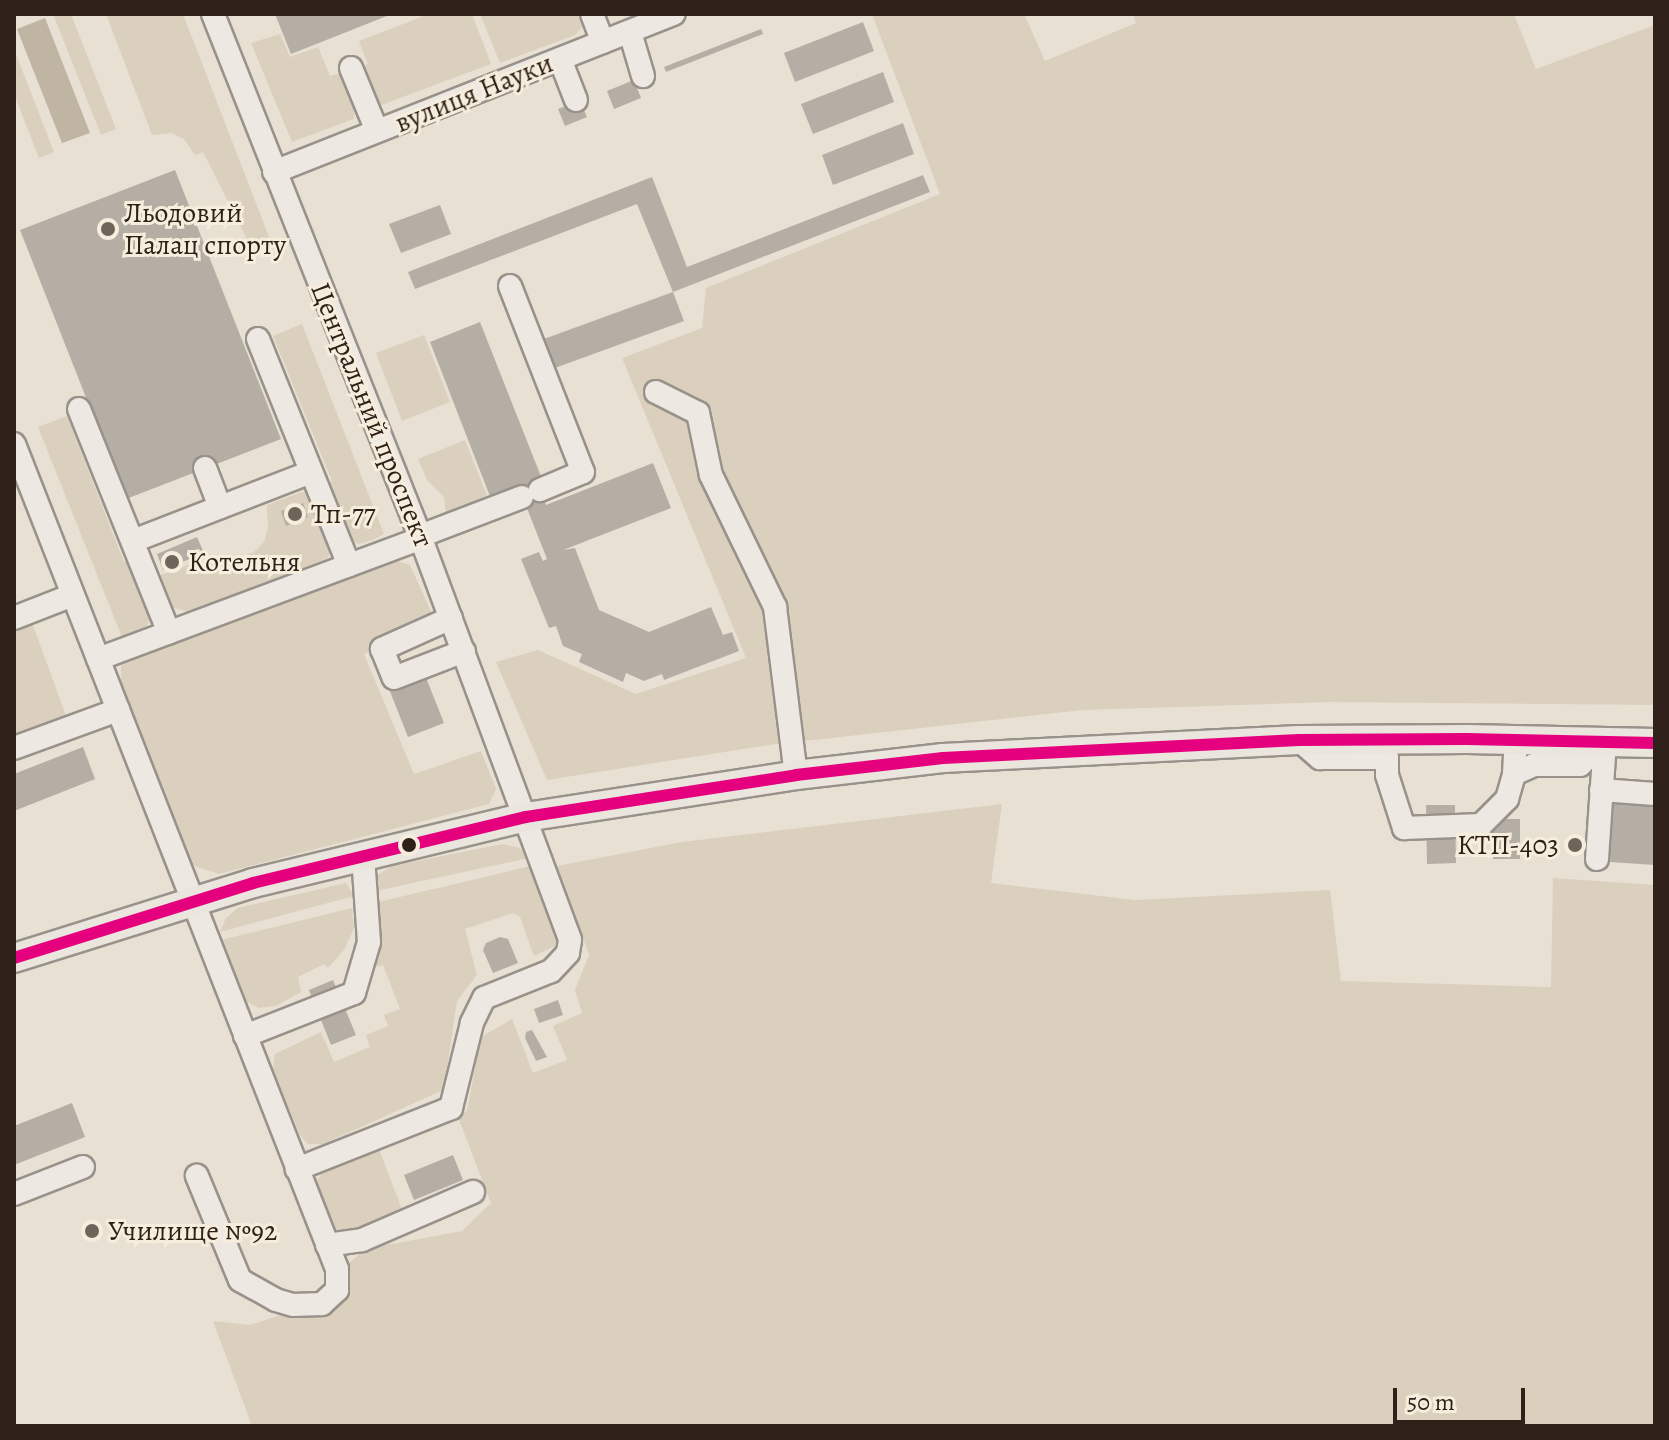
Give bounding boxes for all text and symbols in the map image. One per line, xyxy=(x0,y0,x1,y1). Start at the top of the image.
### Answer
street label: вулиця Науки xyxy=(390,46,558,140)
place label: Льодовий Палац спорту xyxy=(124,196,286,262)
marker: Льодовий Палац спорту xyxy=(99,220,117,238)
street label: Центральний проспект xyxy=(304,278,440,552)
place label: Тп-77 xyxy=(311,497,376,531)
marker: Тп-77 xyxy=(286,505,304,523)
place label: Котельня xyxy=(188,545,300,579)
marker: Котельня xyxy=(163,553,181,571)
place label: КТП-403 xyxy=(1457,828,1559,862)
marker: КТП-403 xyxy=(1566,836,1584,854)
unlabelled marker xyxy=(401,837,417,853)
place label: Училище №92 xyxy=(108,1214,277,1248)
marker: Училище №92 xyxy=(83,1222,101,1240)
scale bar xyxy=(1397,1372,1529,1422)
text: 50 m xyxy=(1407,1386,1455,1418)

